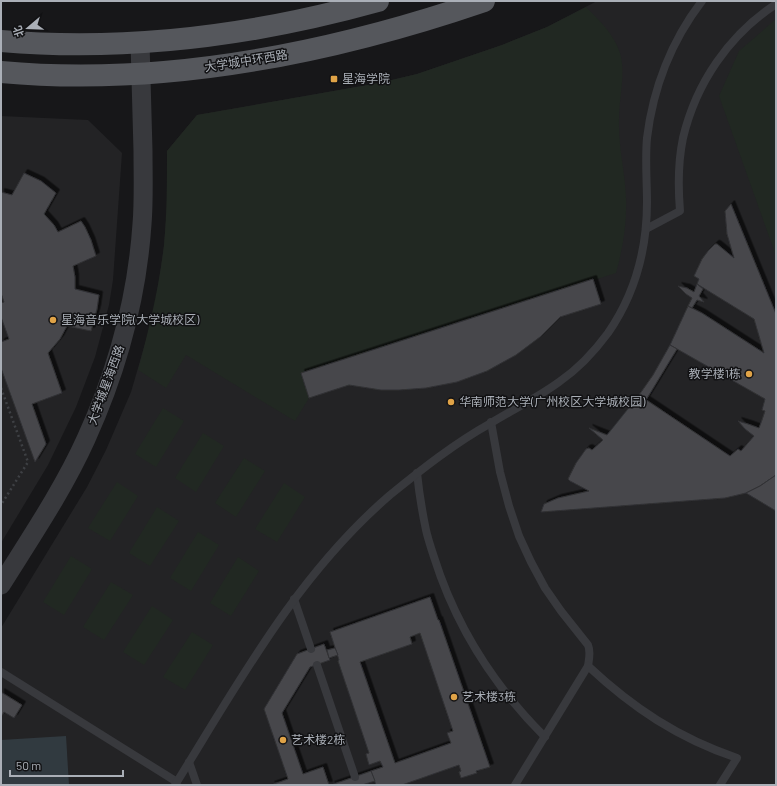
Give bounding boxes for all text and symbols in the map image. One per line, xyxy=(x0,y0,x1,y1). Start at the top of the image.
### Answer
north arrow xyxy=(8,8,48,48)
text: 北 xyxy=(10,24,26,39)
street label: 大学城中环西路 xyxy=(203,47,288,73)
place label: 星海学院 xyxy=(342,71,390,85)
marker: 星海学院 xyxy=(329,74,339,84)
place label: 星海音乐学院(大学城校区) xyxy=(61,312,200,326)
marker: 星海音乐学院(大学城校区) xyxy=(48,315,58,325)
street label: 大学城星海西路 xyxy=(84,343,126,427)
place label: 教学楼1栋 xyxy=(689,366,741,380)
marker: 教学楼1栋 xyxy=(744,369,754,379)
place label: 华南师范大学(广州校区大学城校园) xyxy=(459,394,646,408)
marker: 华南师范大学(广州校区大学城校园) xyxy=(446,397,456,407)
place label: 艺术楼3栋 xyxy=(462,689,516,703)
marker: 艺术楼3栋 xyxy=(449,692,459,702)
place label: 艺术楼2栋 xyxy=(291,732,345,746)
marker: 艺术楼2栋 xyxy=(278,735,288,745)
scale bar xyxy=(10,752,123,778)
text: 50 m xyxy=(16,758,41,772)

